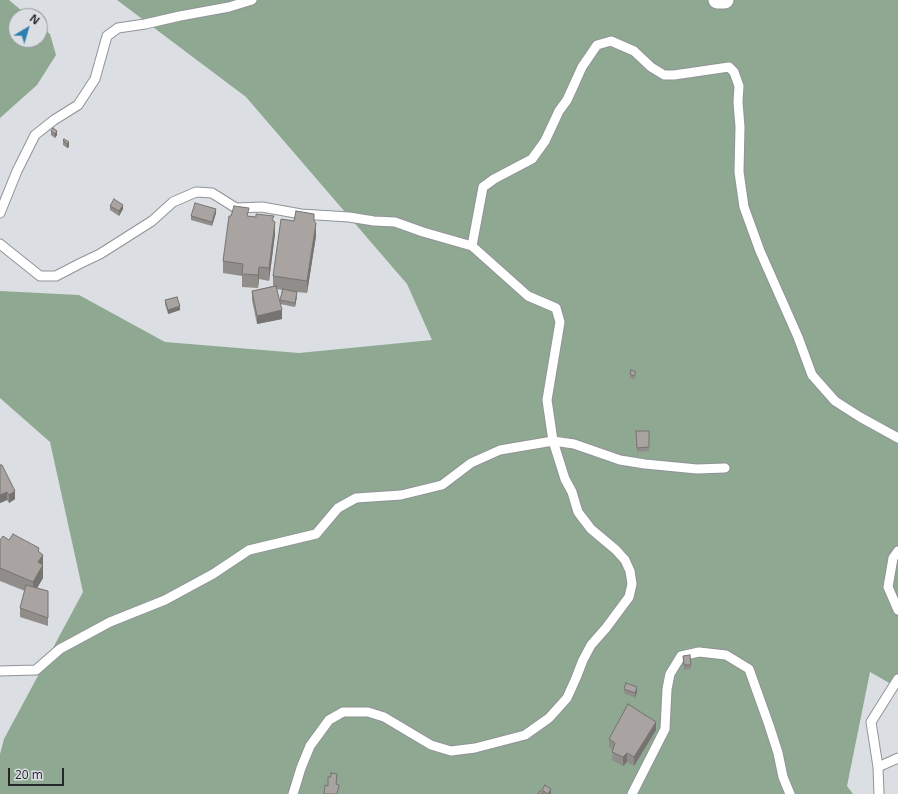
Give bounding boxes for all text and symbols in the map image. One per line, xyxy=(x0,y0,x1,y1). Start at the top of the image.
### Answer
north arrow xyxy=(8,8,48,48)
text: N xyxy=(27,10,43,28)
scale bar xyxy=(10,760,66,786)
text: 20 m xyxy=(15,766,43,783)

